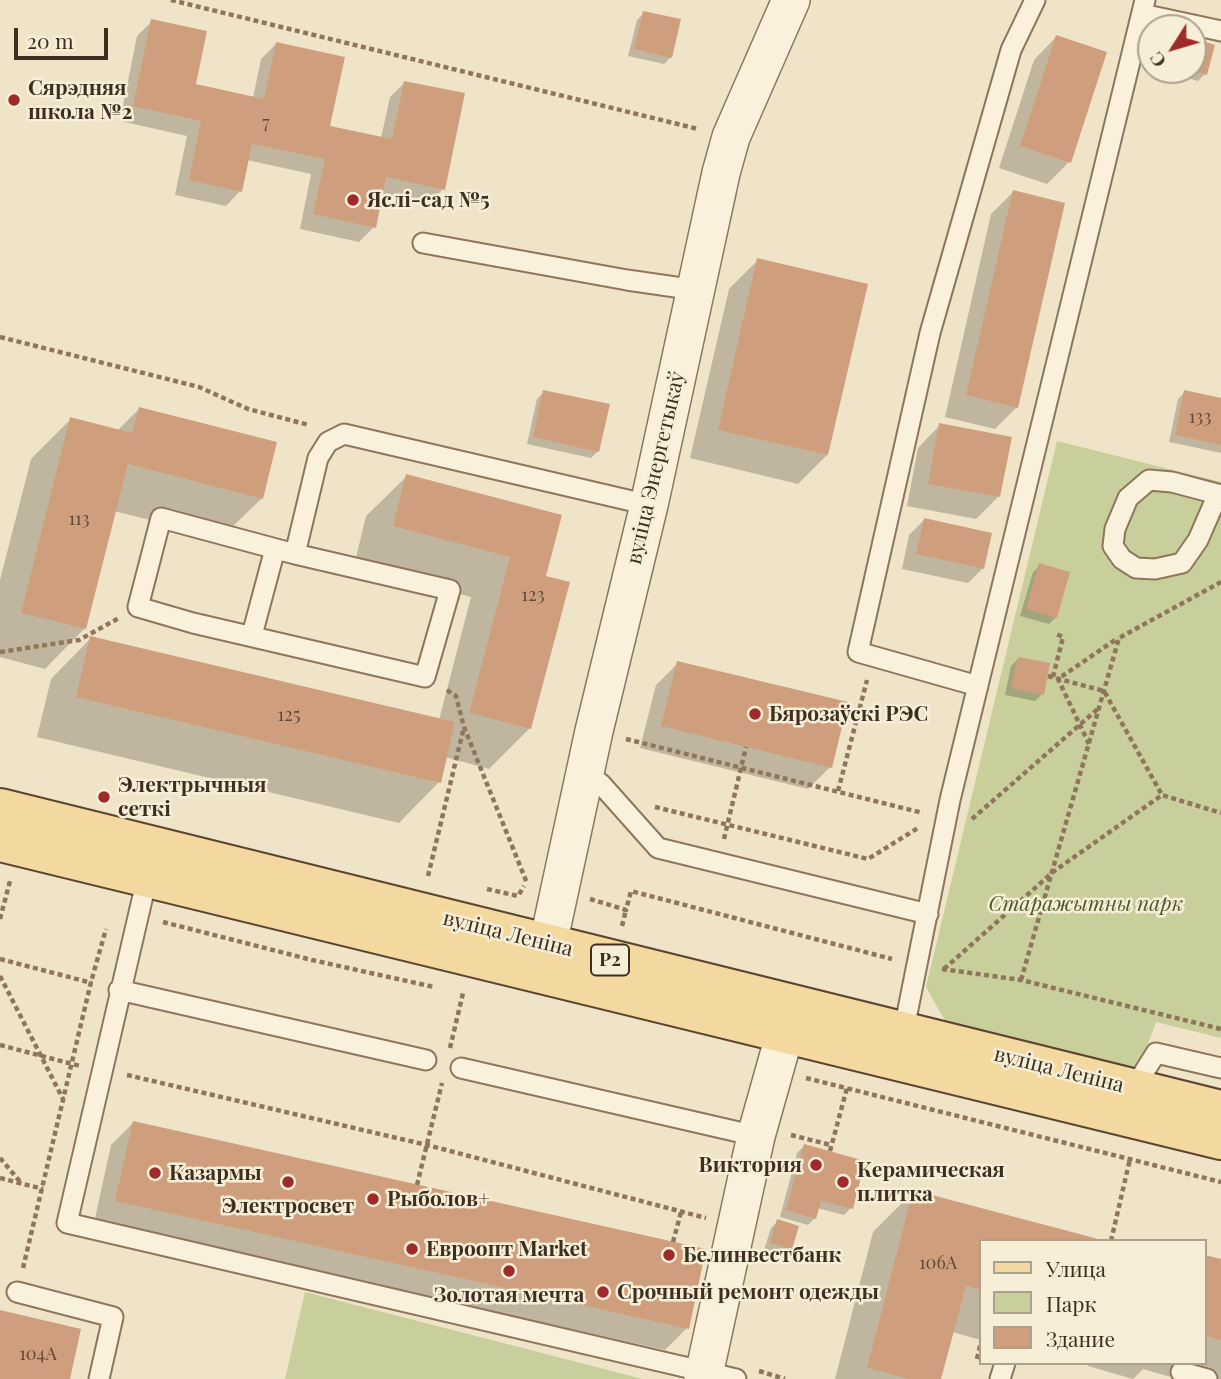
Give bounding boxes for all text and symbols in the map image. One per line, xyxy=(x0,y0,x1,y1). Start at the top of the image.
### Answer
scale bar xyxy=(18,14,112,58)
north arrow xyxy=(1137,14,1207,84)
text: 20 m xyxy=(27,26,74,54)
text: С xyxy=(1142,47,1171,74)
place label: Сярэдняя школа №2 xyxy=(28,75,132,125)
marker: Сярэдняя школа №2 xyxy=(6,92,22,108)
house number: 7 xyxy=(262,112,270,134)
place label: Яслі-сад №5 xyxy=(367,187,490,213)
marker: Яслі-сад №5 xyxy=(345,192,361,208)
street label: вуліца Энергетыкаў xyxy=(622,369,690,567)
house number: 133 xyxy=(1189,406,1211,428)
house number: 113 xyxy=(68,508,90,530)
house number: 123 xyxy=(521,584,545,606)
place label: Бярозаўскі РЭС xyxy=(769,701,928,727)
house number: 125 xyxy=(278,704,300,726)
marker: Бярозаўскі РЭС xyxy=(747,706,763,722)
place label: Электрычныя сеткі xyxy=(118,772,266,822)
marker: Электрычныя сеткі xyxy=(96,789,112,805)
park label: Старажытны парк xyxy=(989,891,1183,917)
street label: вуліца Леніна xyxy=(440,906,576,962)
road number: Р2 xyxy=(591,944,629,976)
street label: вуліца Леніна xyxy=(991,1042,1127,1098)
place label: Виктория xyxy=(699,1152,802,1178)
marker: Виктория xyxy=(808,1157,824,1173)
place label: Керамическая плитка xyxy=(857,1157,1005,1207)
place label: Казармы xyxy=(169,1160,262,1186)
marker: Казармы xyxy=(147,1165,163,1181)
marker: Электросвет xyxy=(280,1174,296,1190)
marker: Керамическая плитка xyxy=(835,1174,851,1190)
place label: Рыболов+ xyxy=(387,1186,490,1212)
marker: Рыболов+ xyxy=(365,1191,381,1207)
place label: Электросвет xyxy=(222,1193,354,1219)
place label: Евроопт Market xyxy=(426,1236,587,1262)
legend xyxy=(979,1239,1207,1365)
marker: Евроопт Market xyxy=(404,1241,420,1257)
place label: Белинвестбанк xyxy=(683,1242,841,1268)
marker: Белинвестбанк xyxy=(661,1247,677,1263)
house number: 106А xyxy=(919,1252,957,1274)
text: Улица xyxy=(1046,1254,1106,1282)
marker: Золотая мечта xyxy=(501,1263,517,1279)
place label: Срочный ремонт одежды xyxy=(617,1279,879,1305)
place label: Золотая мечта xyxy=(434,1282,584,1308)
marker: Срочный ремонт одежды xyxy=(595,1284,611,1300)
text: Парк xyxy=(1046,1289,1096,1317)
text: Здание xyxy=(1046,1324,1115,1352)
house number: 104А xyxy=(19,1343,57,1365)

